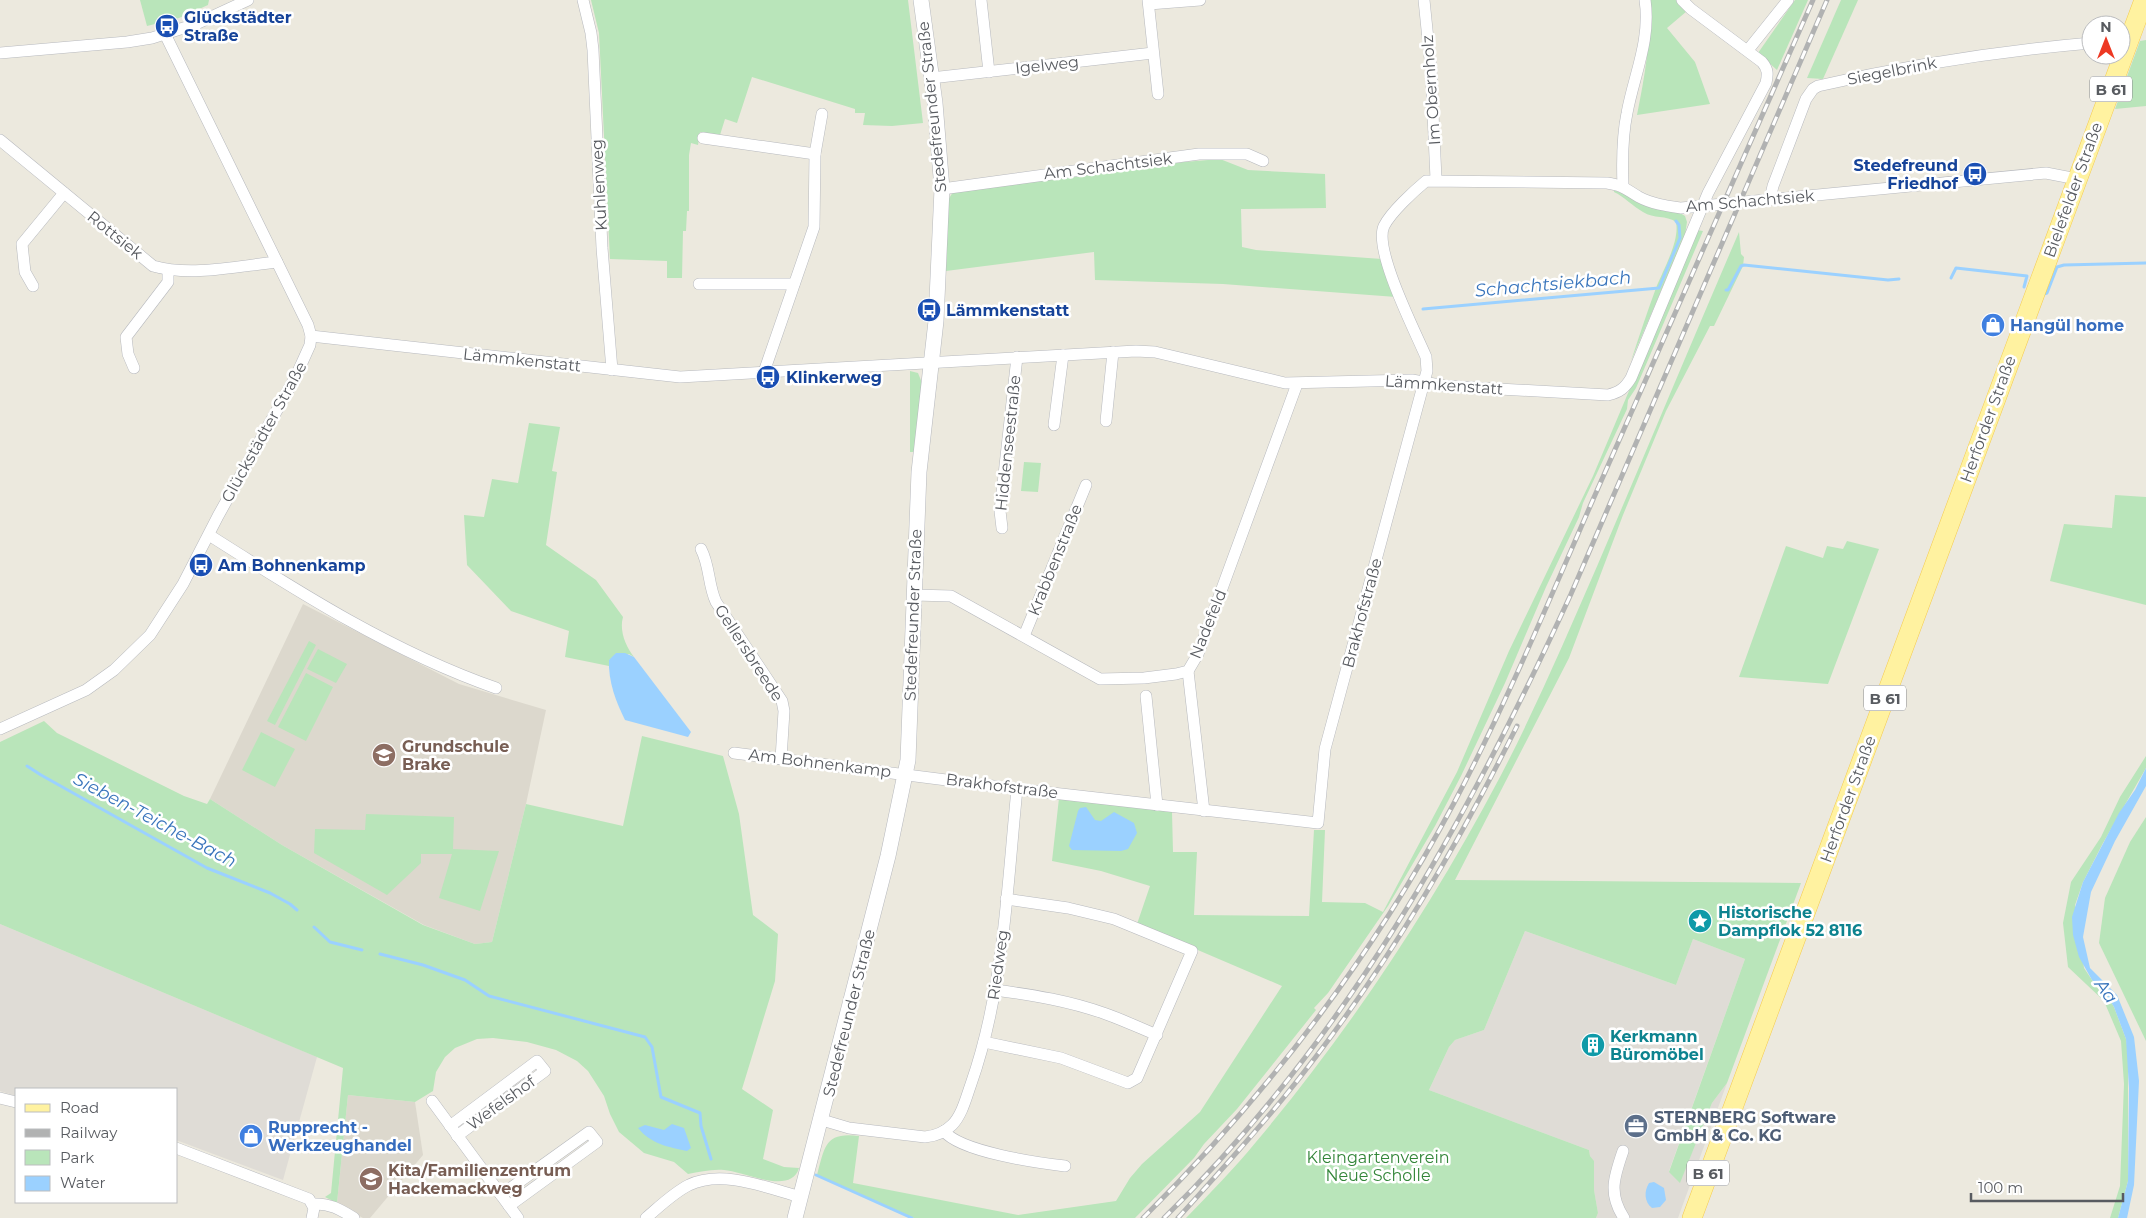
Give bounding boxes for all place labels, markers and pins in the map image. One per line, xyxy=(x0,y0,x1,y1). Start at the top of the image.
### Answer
place label: Glückstädter Straße xyxy=(184,8,292,45)
bus stop icon: Glückstädter Straße xyxy=(154,13,180,39)
place label: Stedefreund Friedhof xyxy=(1854,156,1959,193)
bus stop icon: Stedefreund Friedhof xyxy=(1962,161,1988,187)
bus stop icon: Lämmkenstatt xyxy=(916,297,942,323)
place label: Lämmkenstatt xyxy=(946,301,1069,320)
shop icon: Hangül home xyxy=(1980,312,2006,338)
place label: Hangül home xyxy=(2010,316,2124,335)
bus stop icon: Klinkerweg xyxy=(755,364,781,390)
place label: Klinkerweg xyxy=(786,368,882,387)
bus stop icon: Am Bohnenkamp xyxy=(188,552,214,578)
place label: Am Bohnenkamp xyxy=(217,556,366,575)
place label: Grundschule Brake xyxy=(402,737,509,774)
school or university icon: Grundschule Brake xyxy=(371,742,397,768)
place label: Historische Dampflok 52 8116 xyxy=(1718,903,1862,940)
place icon: Historische Dampflok 52 8116 xyxy=(1687,908,1713,934)
place label: Kerkmann Büromöbel xyxy=(1610,1027,1704,1064)
building icon: Kerkmann Büromöbel xyxy=(1580,1032,1606,1058)
place label: STERNBERG Software GmbH & Co. KG xyxy=(1654,1108,1836,1145)
office icon: STERNBERG Software GmbH & Co. KG xyxy=(1623,1113,1649,1139)
place label: Rupprecht - Werkzeughandel xyxy=(268,1118,412,1155)
shop icon: Rupprecht - Werkzeughandel xyxy=(238,1123,264,1149)
place label: Kita/Familienzentrum Hackemackweg xyxy=(388,1161,571,1198)
school or university icon: Kita/Familienzentrum Hackemackweg xyxy=(358,1166,384,1192)

